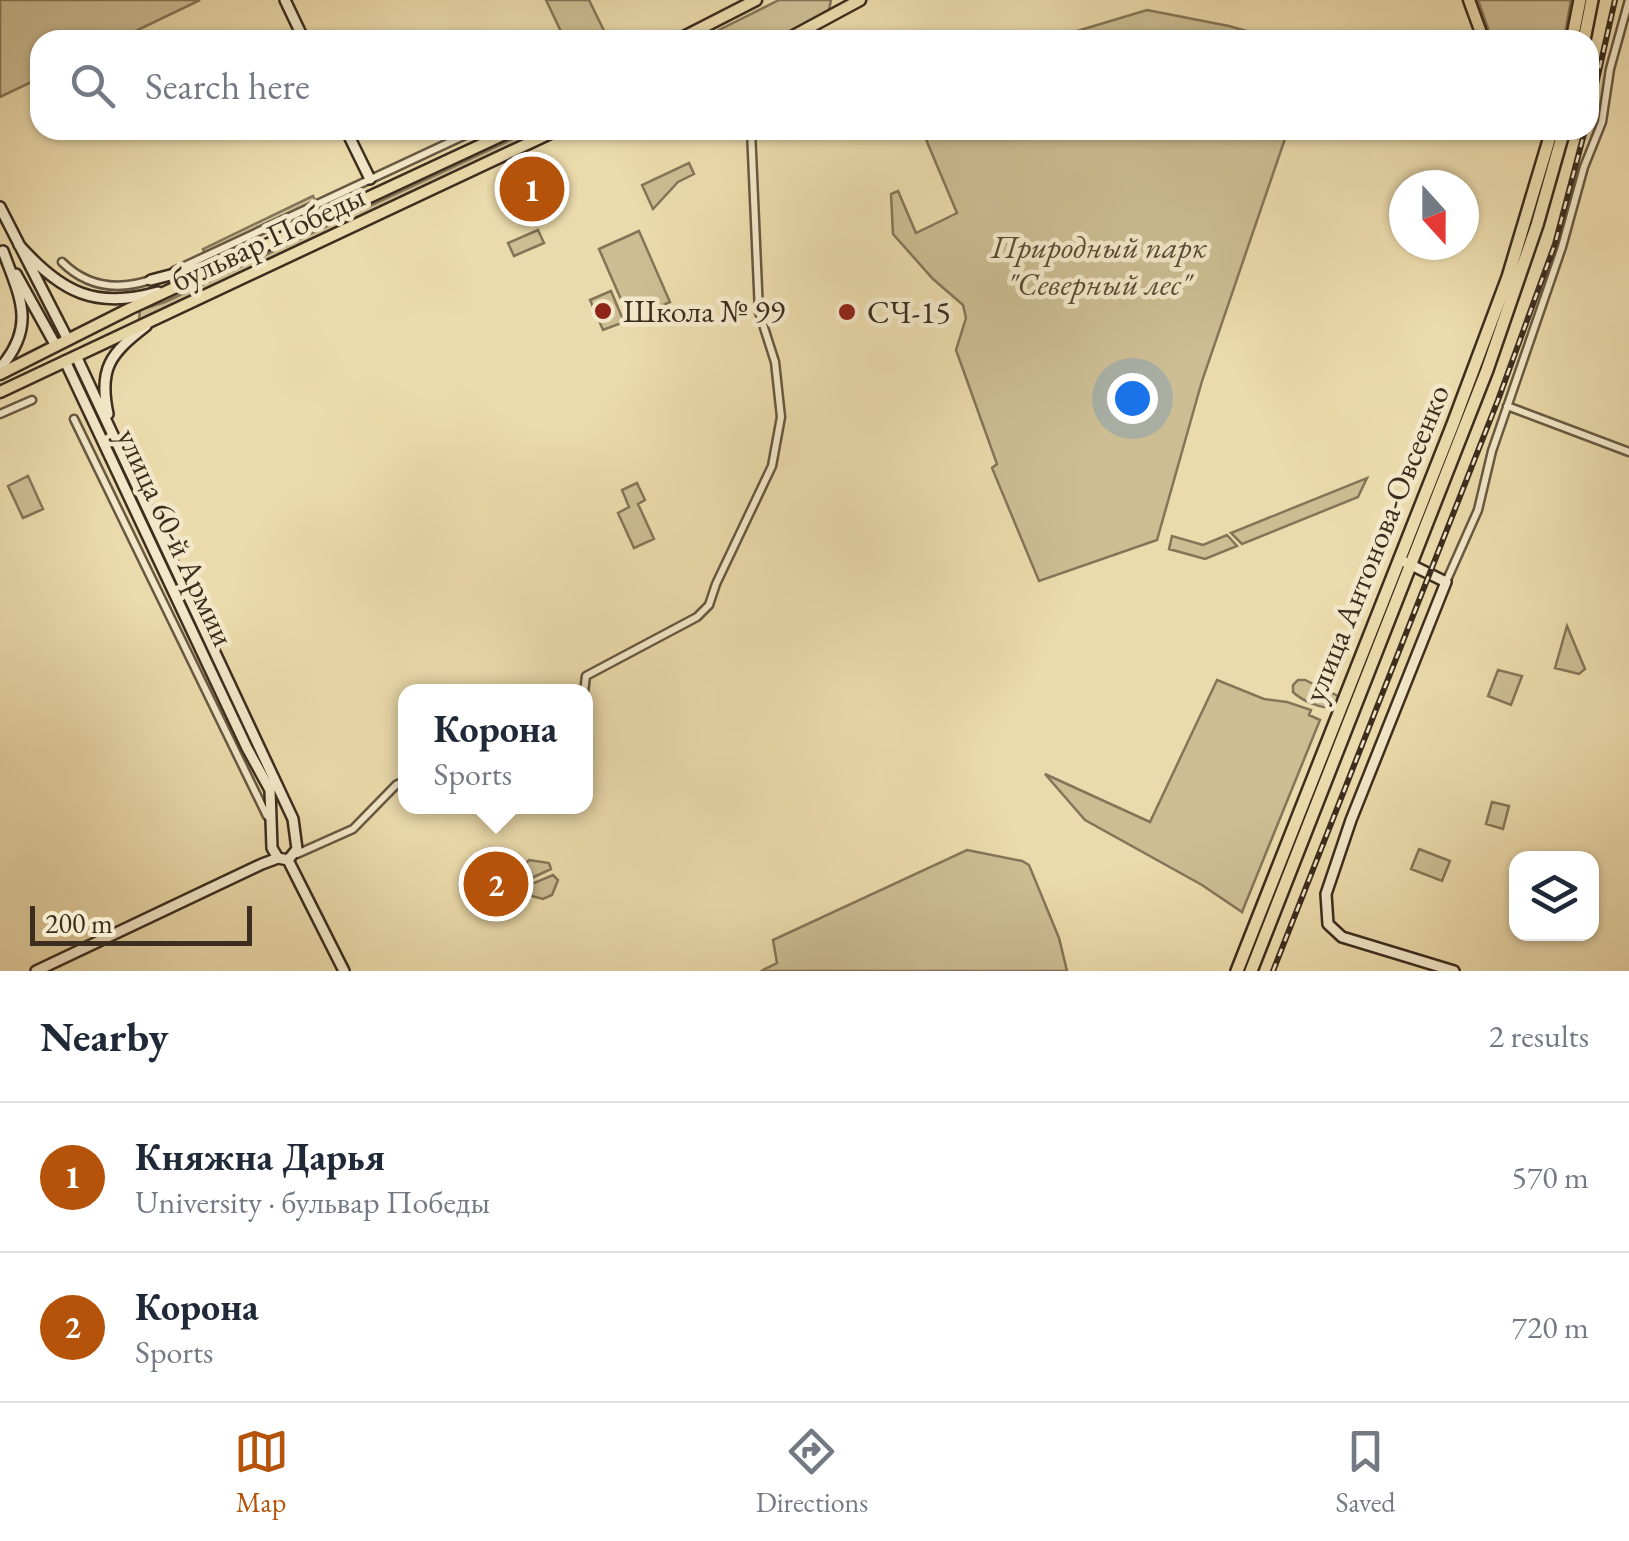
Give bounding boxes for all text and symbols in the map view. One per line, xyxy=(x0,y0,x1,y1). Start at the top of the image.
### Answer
search box xyxy=(30,30,1599,140)
icon: search xyxy=(65,58,120,113)
text: Search here xyxy=(145,61,310,110)
pin: 1 xyxy=(500,152,564,226)
north arrow xyxy=(1389,170,1479,260)
street label: бульвар Победы xyxy=(165,175,371,301)
park label: Природный парк "Северный лес" xyxy=(990,226,1207,305)
place label: Школа № 99 xyxy=(623,290,785,332)
place label: СЧ-15 xyxy=(867,291,951,333)
marker: Школа № 99 xyxy=(592,300,614,322)
marker: СЧ-15 xyxy=(836,301,858,323)
your location xyxy=(1107,373,1158,424)
street label: улица Антонова-Овсеенко xyxy=(1293,378,1459,708)
street label: улица 60-й Армии xyxy=(107,421,245,653)
popup xyxy=(398,684,593,814)
text: Корона xyxy=(434,704,557,753)
text: Sports xyxy=(434,753,512,795)
pin: 2 xyxy=(464,846,528,922)
map controls xyxy=(1509,851,1599,941)
button: layers xyxy=(1509,851,1599,941)
scale bar xyxy=(30,901,252,946)
text: 200 m xyxy=(45,905,113,941)
text: Nearby xyxy=(40,1009,169,1064)
text: 2 results xyxy=(1489,1015,1589,1057)
text: Княжна Дарья xyxy=(135,1132,385,1181)
text: 1 xyxy=(64,1156,81,1198)
text: 570 m xyxy=(1512,1156,1589,1198)
text: University · бульвар Победы xyxy=(135,1181,490,1223)
text: Корона xyxy=(135,1282,259,1331)
text: 2 xyxy=(64,1306,81,1348)
text: 720 m xyxy=(1512,1306,1589,1348)
text: Sports xyxy=(135,1331,213,1373)
tab: Map xyxy=(234,1424,289,1520)
tab: Directions xyxy=(756,1424,868,1520)
tab: Saved xyxy=(1335,1424,1395,1520)

